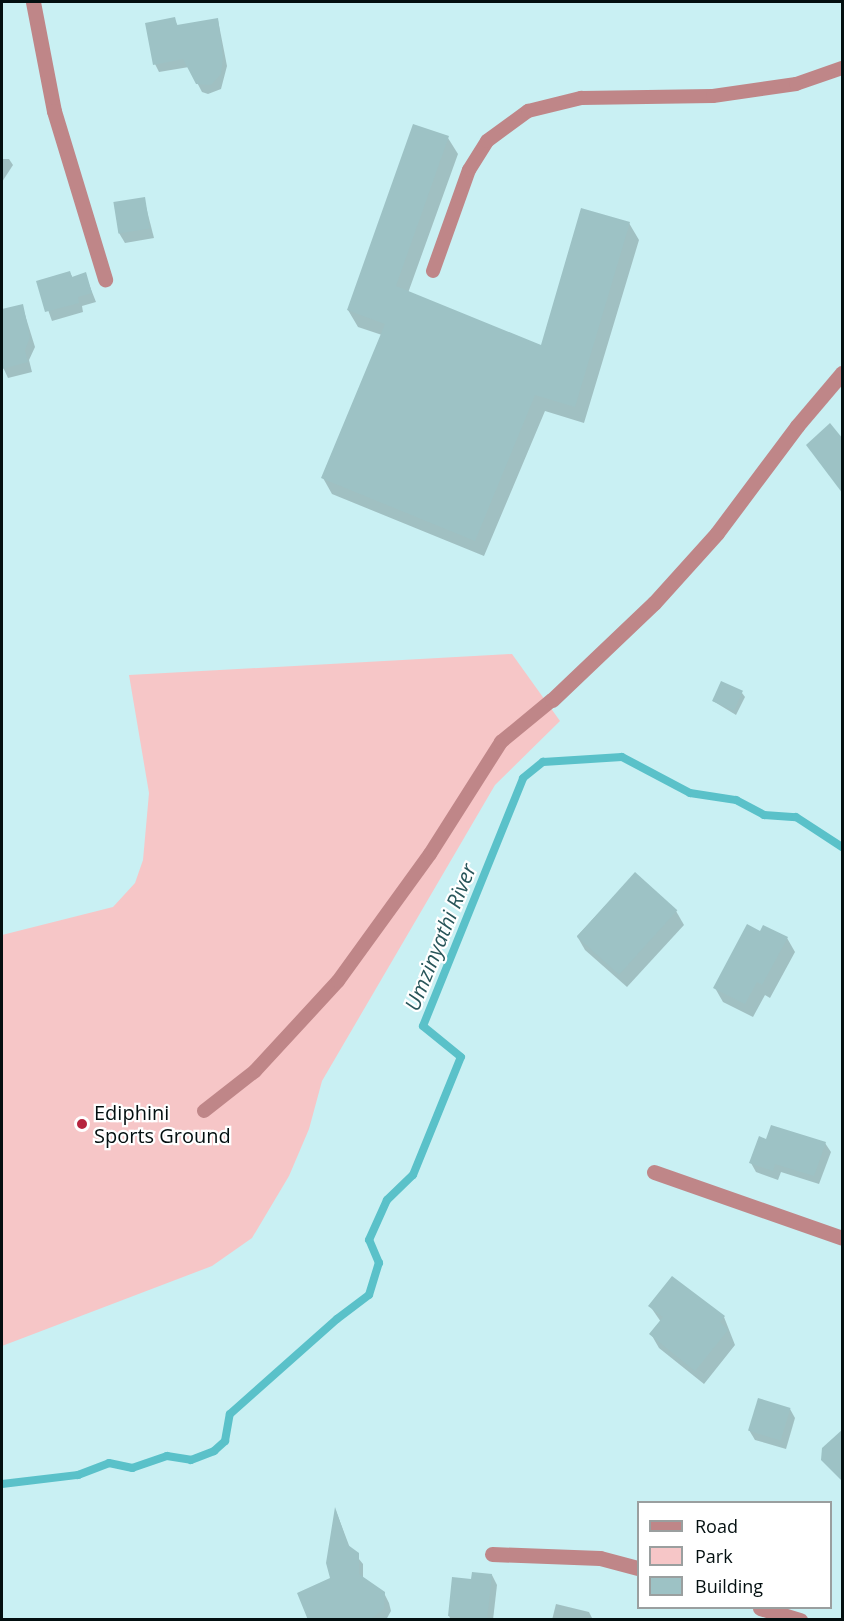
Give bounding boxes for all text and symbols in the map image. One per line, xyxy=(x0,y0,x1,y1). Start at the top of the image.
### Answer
water label: Umzinyathi River xyxy=(399,860,481,1014)
place label: Ediphini Sports Ground xyxy=(94,1100,231,1147)
marker: Ediphini Sports Ground xyxy=(75,1117,89,1131)
legend xyxy=(637,1501,832,1609)
text: Road xyxy=(695,1514,738,1538)
text: Park xyxy=(695,1544,733,1568)
text: Building xyxy=(695,1574,763,1598)

